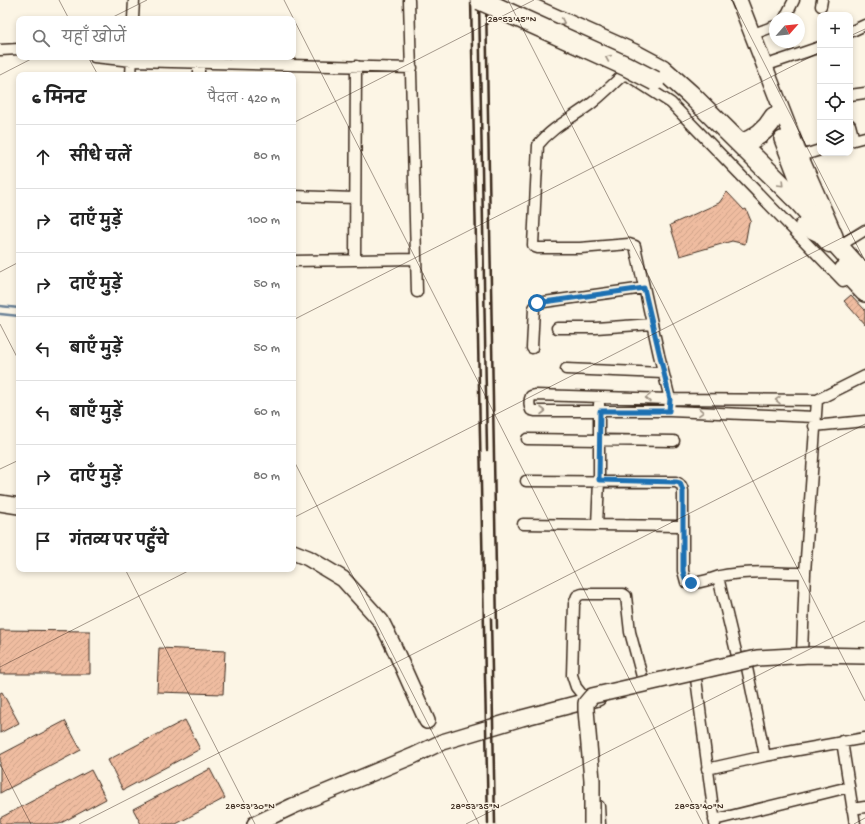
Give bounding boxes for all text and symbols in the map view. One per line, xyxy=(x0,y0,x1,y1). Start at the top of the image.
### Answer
north arrow xyxy=(769,12,805,48)
map controls xyxy=(817,12,853,156)
button: + xyxy=(817,12,853,48)
text: 28°53'45"N xyxy=(488,14,537,26)
search box xyxy=(16,16,296,60)
one-way arrow xyxy=(557,17,565,25)
icon: search xyxy=(30,27,52,49)
text: यहाँ खोजें xyxy=(62,30,126,48)
button: − xyxy=(817,48,853,84)
one-way arrow xyxy=(604,55,612,63)
button: locate xyxy=(817,84,853,120)
text: 6 मिनट xyxy=(32,90,86,110)
text: पैदल · 420 m xyxy=(207,92,280,107)
button: layers xyxy=(817,120,853,156)
icon: ahead xyxy=(32,146,54,168)
text: सीधे चलें xyxy=(70,149,131,167)
text: 80 m xyxy=(253,149,280,164)
one-way arrow xyxy=(776,179,784,187)
icon: right xyxy=(32,210,54,232)
text: दाएँ मुड़ें xyxy=(70,213,122,231)
text: 100 m xyxy=(248,213,280,228)
icon: right xyxy=(32,274,54,296)
text: दाएँ मुड़ें xyxy=(70,277,122,295)
text: 50 m xyxy=(253,277,280,292)
route start xyxy=(528,294,546,312)
icon: left xyxy=(32,338,54,360)
text: बाएँ मुड़ें xyxy=(70,341,122,359)
text: 50 m xyxy=(253,341,280,356)
one-way arrow xyxy=(645,394,651,402)
one-way arrow xyxy=(775,396,781,404)
icon: left xyxy=(32,402,54,424)
text: बाएँ मुड़ें xyxy=(70,405,122,423)
text: 60 m xyxy=(254,405,280,420)
one-way arrow xyxy=(540,407,546,415)
one-way arrow xyxy=(698,408,704,417)
icon: right xyxy=(32,466,54,488)
text: दाएँ मुड़ें xyxy=(70,469,122,487)
text: 80 m xyxy=(253,469,280,484)
icon: arrive xyxy=(32,530,54,552)
text: गंतव्य पर पहुँचे xyxy=(70,533,168,551)
route end xyxy=(682,574,700,592)
text: 28°53'30"N xyxy=(225,801,275,813)
text: 28°53'35"N xyxy=(451,801,500,813)
text: 28°53'40"N xyxy=(675,801,724,813)

